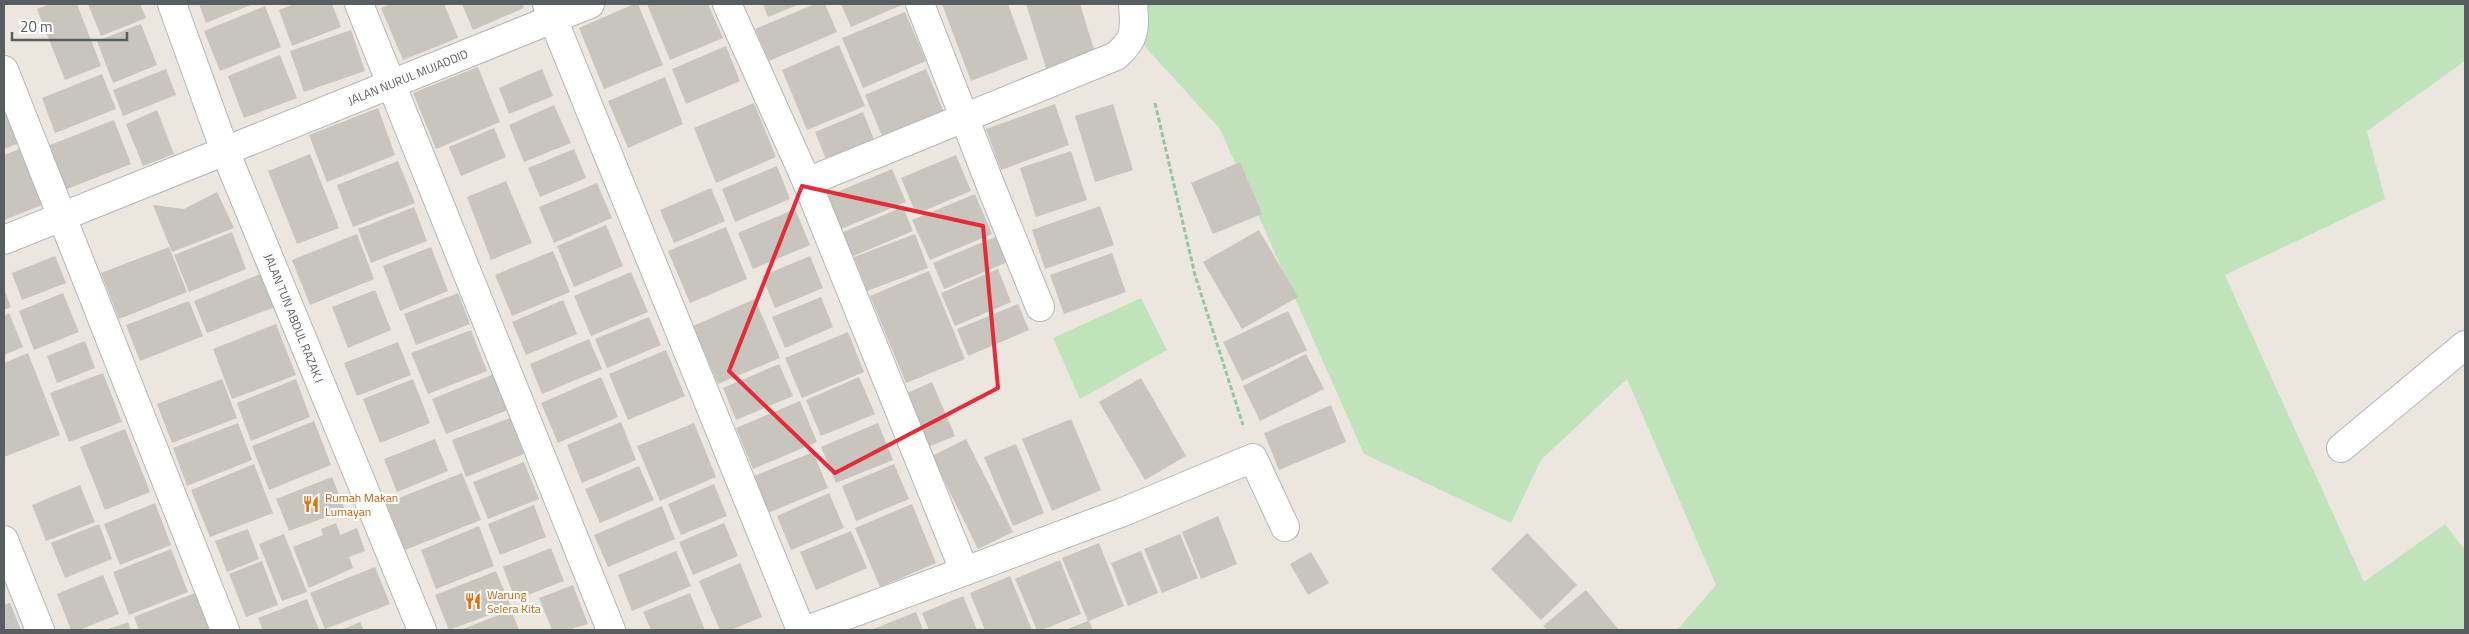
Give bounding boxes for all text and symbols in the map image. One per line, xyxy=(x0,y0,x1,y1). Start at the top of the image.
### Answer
scale bar xyxy=(12,10,128,42)
text: 20 m xyxy=(20,15,53,38)
street label: JALAN NURUL MUJADDID xyxy=(345,44,471,110)
street label: JALAN TUN ABDUL RAZAK I xyxy=(259,250,329,386)
place label: Rumah Makan Lumayan xyxy=(325,488,398,521)
restaurant icon: Rumah Makan Lumayan xyxy=(301,494,321,514)
place label: Warung Selera Kita xyxy=(487,585,541,618)
restaurant icon: Warung Selera Kita xyxy=(463,591,483,611)

